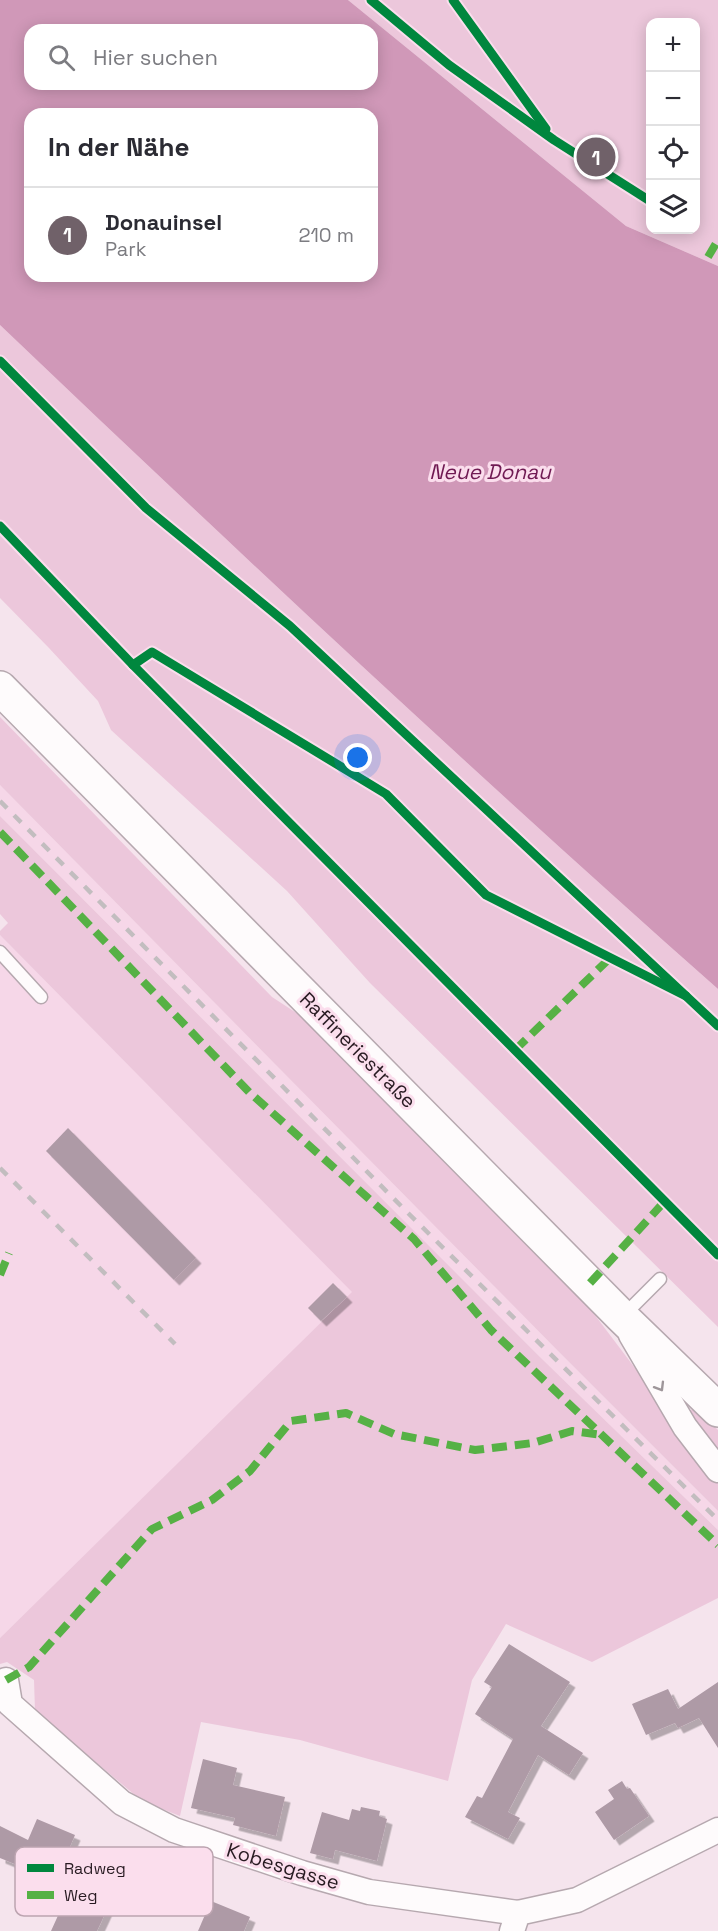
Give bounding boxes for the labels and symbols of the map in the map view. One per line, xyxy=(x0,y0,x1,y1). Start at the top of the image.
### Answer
pin: 1 xyxy=(576,134,616,180)
water label: Neue Donau xyxy=(429,458,552,485)
your location xyxy=(343,743,372,772)
street label: Raffineriestraße xyxy=(294,986,422,1114)
one-way arrow xyxy=(653,1381,665,1391)
street label: Kobesgasse xyxy=(223,1837,343,1895)
legend xyxy=(15,1847,213,1916)
text: Radweg xyxy=(64,1858,126,1879)
text: Weg xyxy=(64,1885,98,1906)

